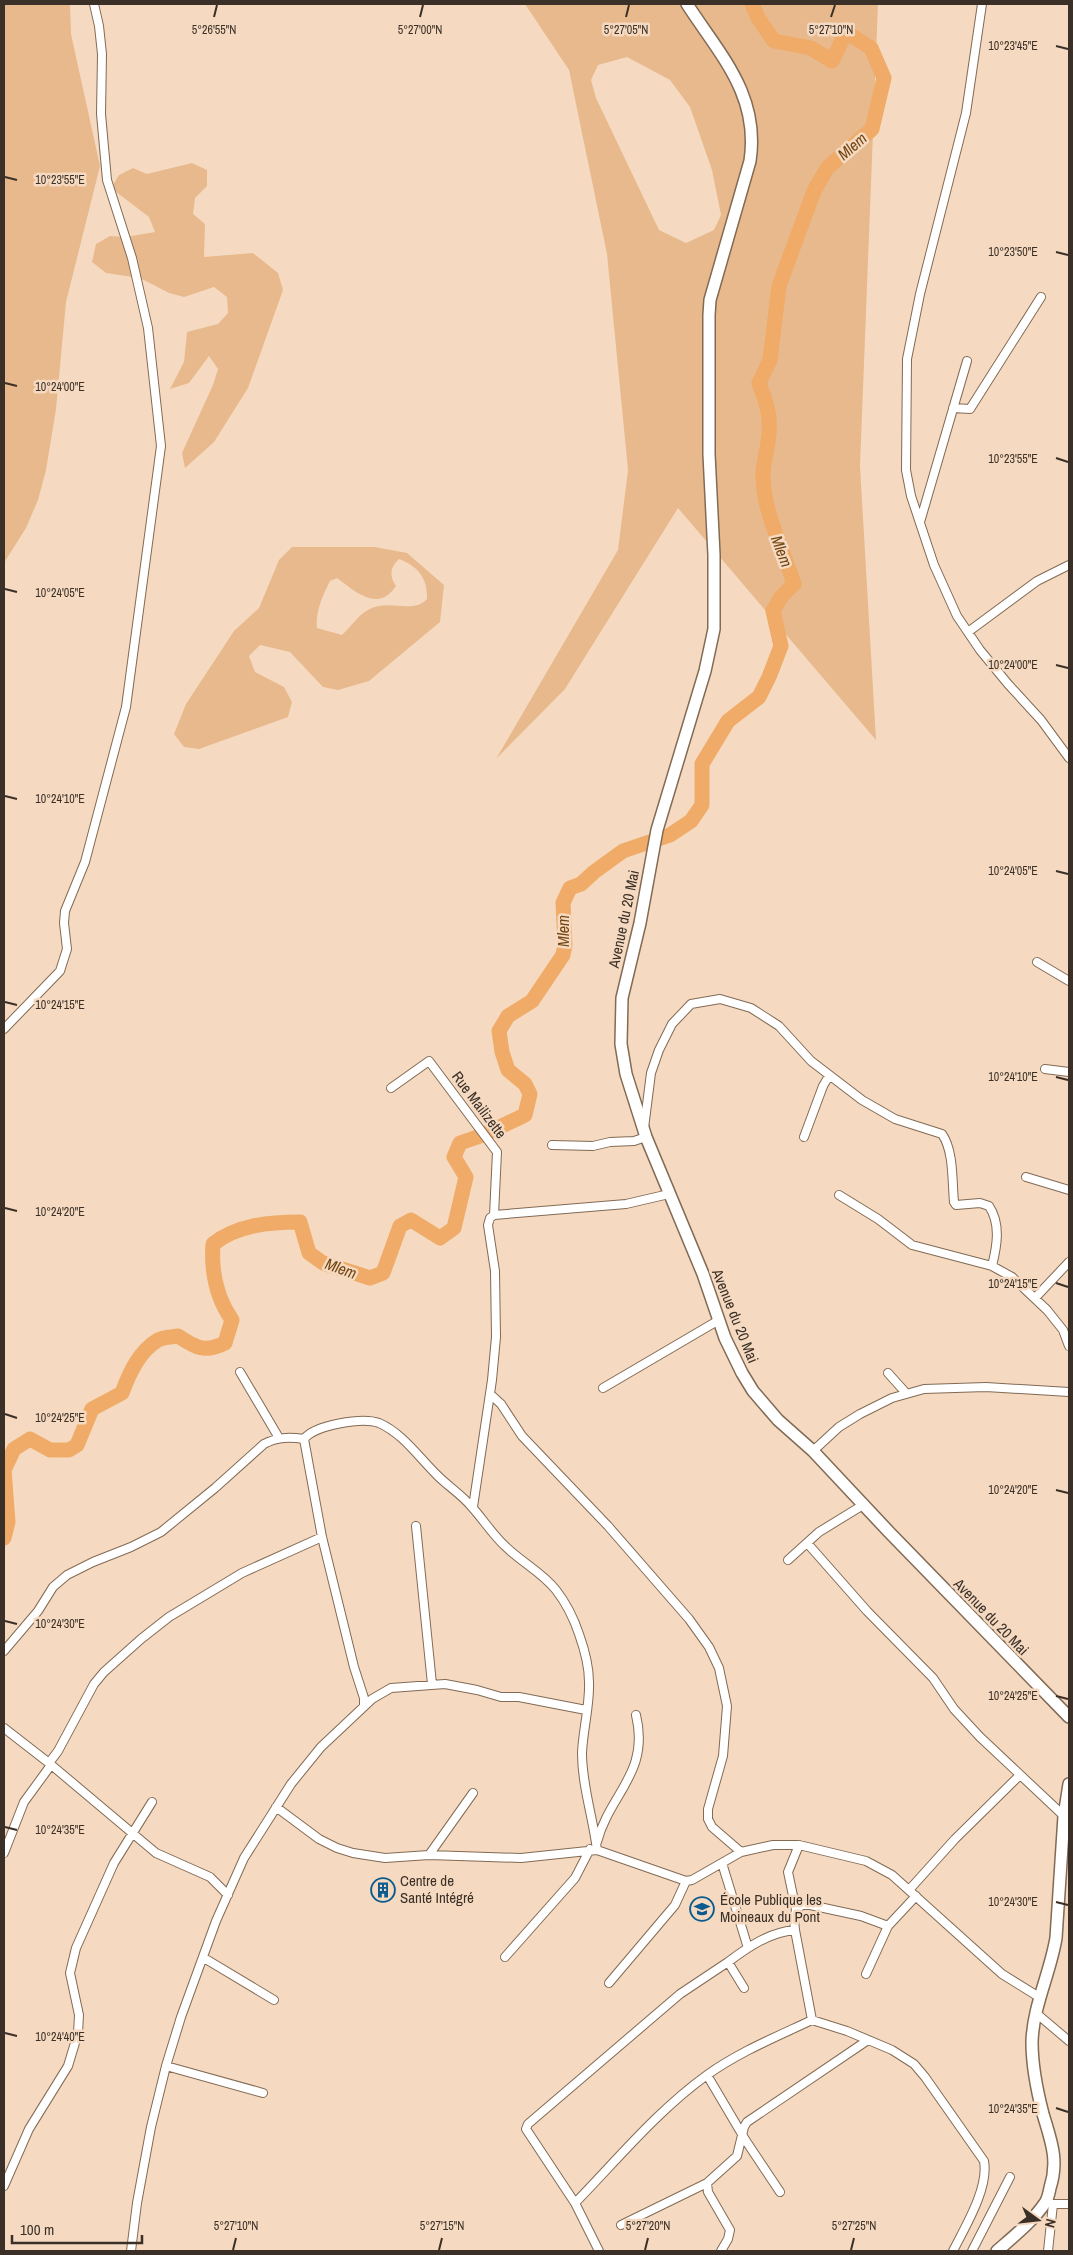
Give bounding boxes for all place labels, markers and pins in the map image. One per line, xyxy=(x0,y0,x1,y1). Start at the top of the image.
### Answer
place label: Centre de Santé Intégré xyxy=(400,1870,474,1908)
building icon: Centre de Santé Intégré xyxy=(370,1877,396,1903)
place label: École Publique les Moineaux du Pont xyxy=(720,1889,822,1927)
school or university icon: École Publique les Moineaux du Pont xyxy=(689,1896,715,1922)

